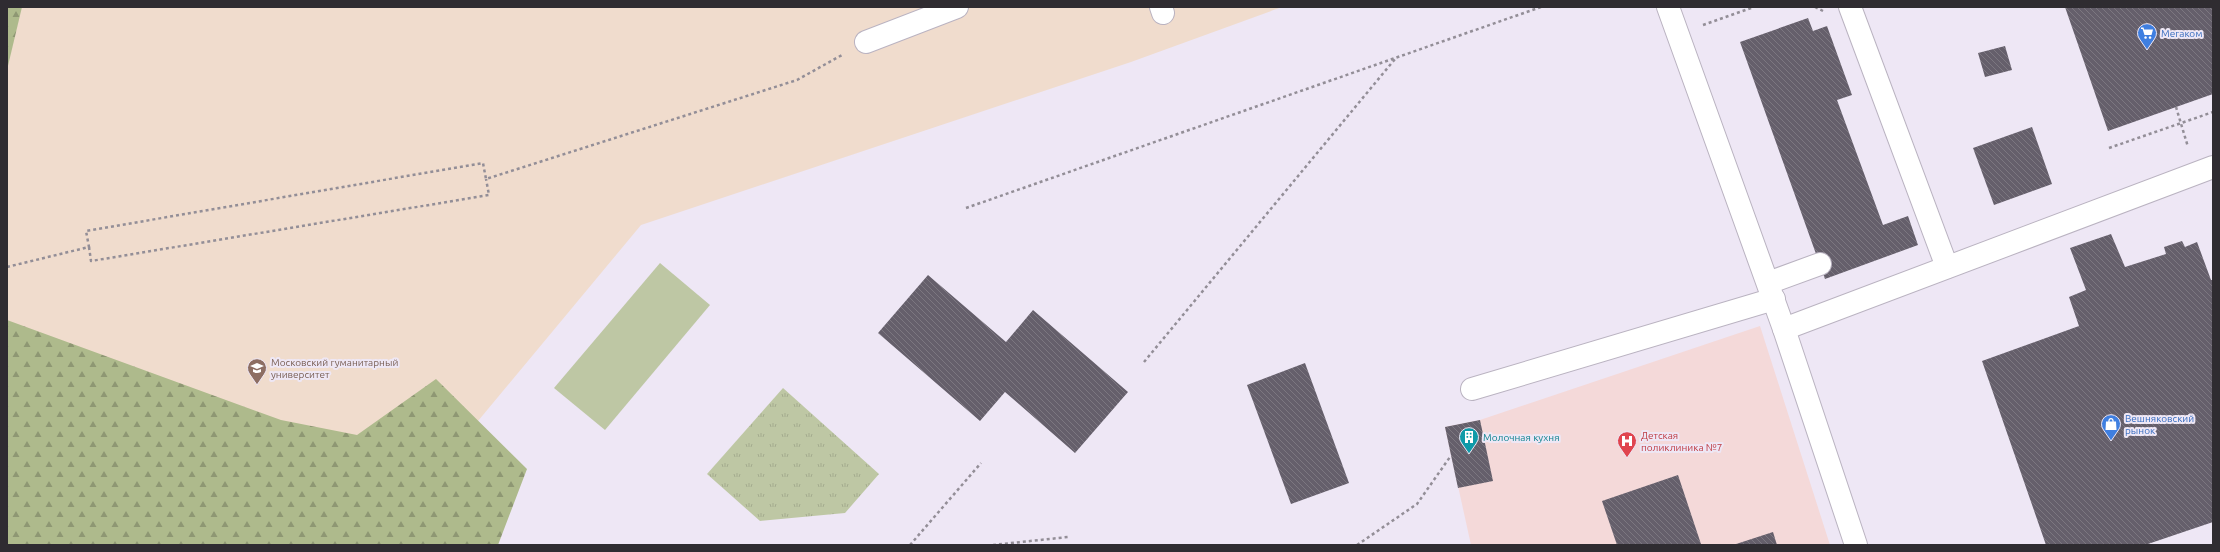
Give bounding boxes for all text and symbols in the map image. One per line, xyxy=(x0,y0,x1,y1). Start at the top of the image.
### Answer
supermarket icon: Мегаком xyxy=(2136,22,2158,50)
place label: Мегаком xyxy=(2161,28,2202,39)
school or university icon: Московский гуманитарный университет xyxy=(246,357,268,385)
place label: Московский гуманитарный университет xyxy=(271,357,398,380)
shop icon: Вешняковский рынок xyxy=(2100,413,2122,441)
place label: Вешняковский рынок xyxy=(2125,413,2194,436)
building icon: Молочная кухня xyxy=(1458,426,1480,454)
hospital icon: Детская поликлиника №7 xyxy=(1616,430,1638,458)
place label: Детская поликлиника №7 xyxy=(1641,430,1722,453)
place label: Молочная кухня xyxy=(1483,432,1560,443)

